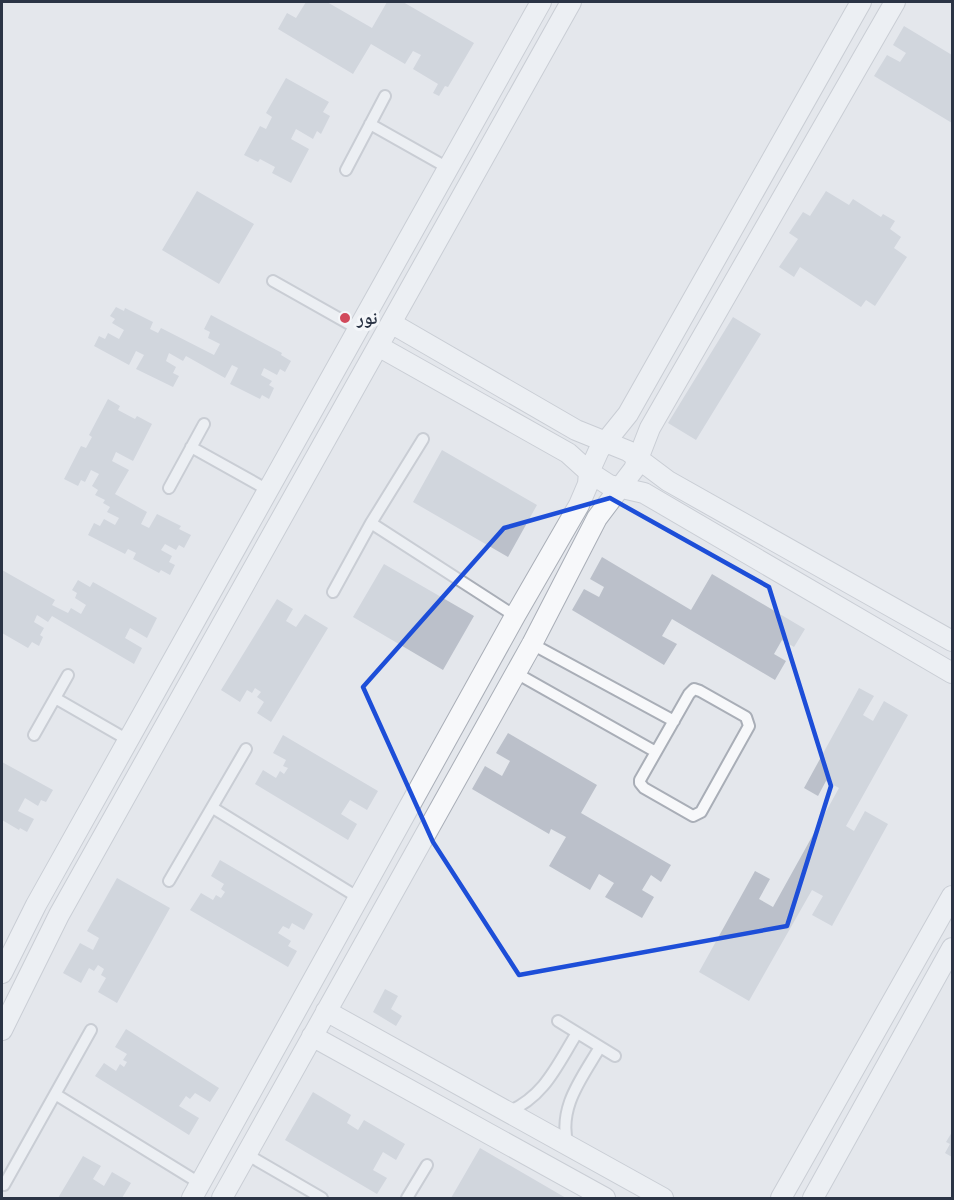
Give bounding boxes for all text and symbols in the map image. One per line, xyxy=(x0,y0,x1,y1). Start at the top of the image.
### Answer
place label: نور xyxy=(356,308,378,328)
marker: نور xyxy=(338,311,352,325)

